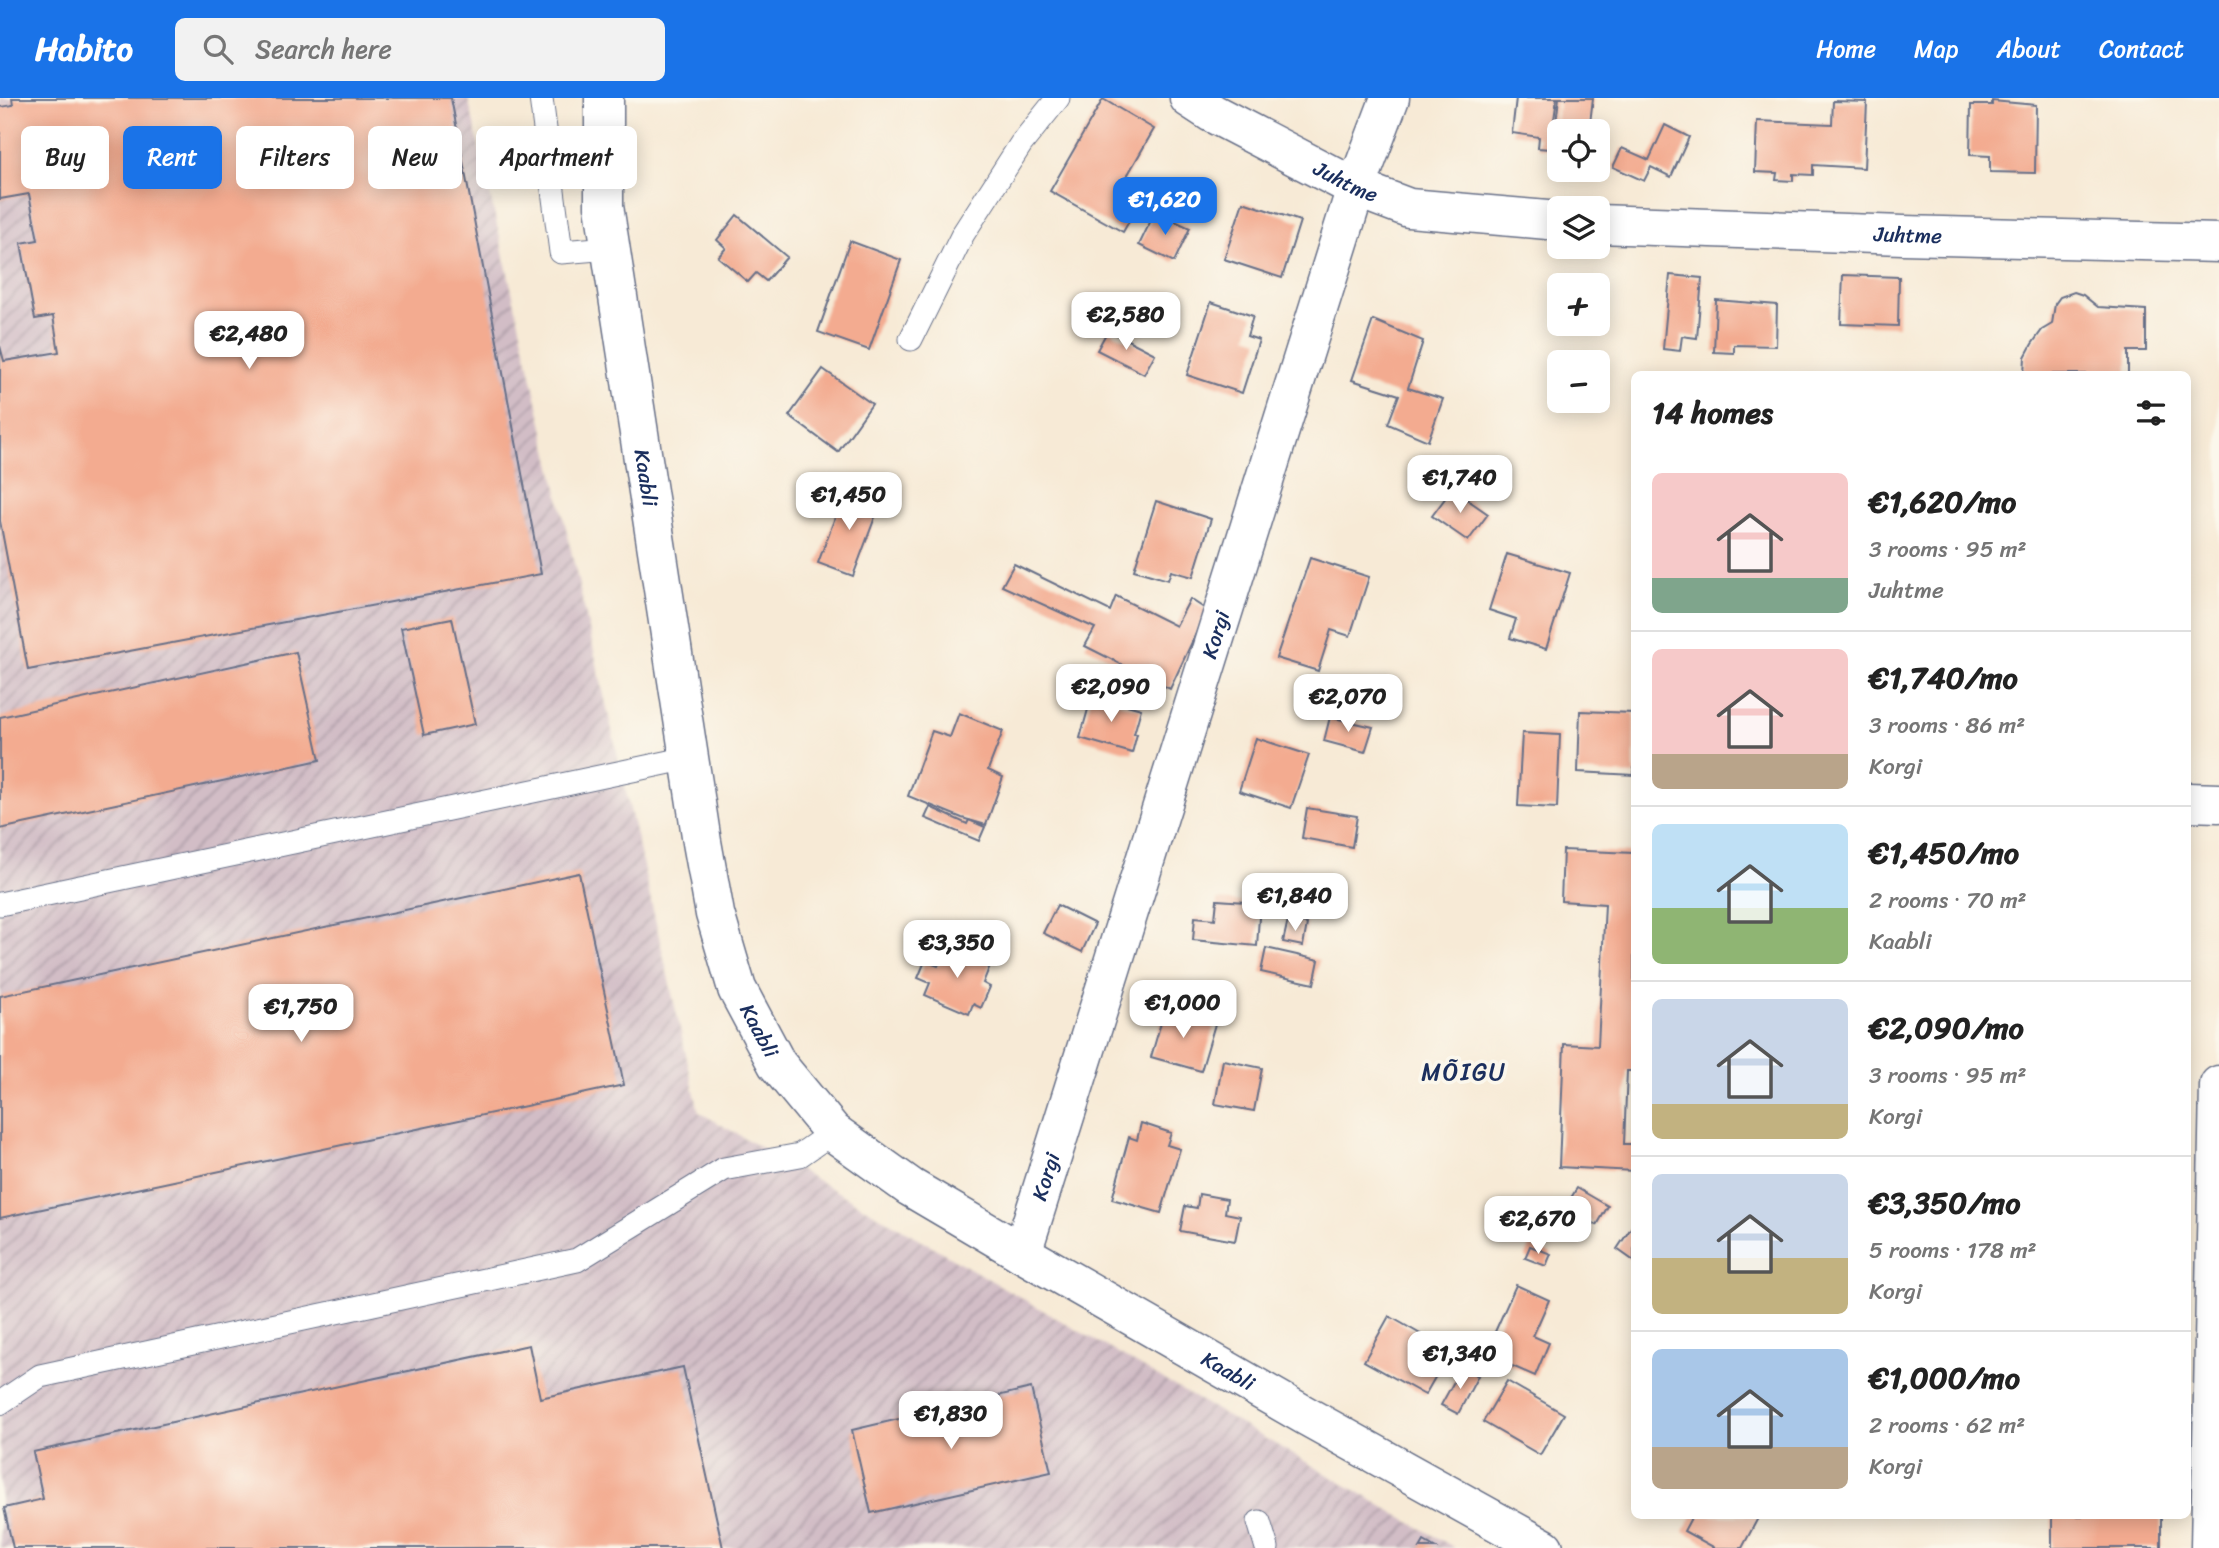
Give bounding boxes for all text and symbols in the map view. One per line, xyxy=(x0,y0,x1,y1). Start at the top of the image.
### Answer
search box xyxy=(175,18,665,81)
text: Habito xyxy=(35,20,133,78)
text: Search here xyxy=(255,26,392,72)
text: Home xyxy=(1816,28,1876,70)
text: Map xyxy=(1914,28,1958,70)
text: About xyxy=(1996,28,2061,70)
text: Contact xyxy=(2099,28,2184,70)
icon: search xyxy=(199,30,237,68)
map controls xyxy=(1547,119,1610,413)
button: locate xyxy=(1547,119,1610,182)
chip: Buy xyxy=(21,126,109,189)
chip: Rent xyxy=(123,126,222,189)
chip: Filters xyxy=(236,126,354,189)
chip: New xyxy=(368,126,462,189)
chip: Apartment xyxy=(476,126,637,189)
street label: Juhtme xyxy=(1306,149,1384,214)
pin: €1,620 xyxy=(1108,178,1222,237)
text: €1,620 xyxy=(1129,179,1201,220)
button: layers xyxy=(1547,196,1610,259)
street label: Juhtme xyxy=(1872,215,1943,255)
button: + xyxy=(1547,273,1610,336)
pin: €2,580 xyxy=(1069,292,1183,352)
text: €2,580 xyxy=(1087,294,1165,335)
pin: €2,480 xyxy=(192,312,306,371)
text: €2,480 xyxy=(210,313,288,354)
button: − xyxy=(1547,350,1610,413)
text: 14 homes xyxy=(1652,386,1773,440)
icon: filters xyxy=(2132,394,2170,432)
street label: Kaabli xyxy=(623,447,669,510)
pin: €1,740 xyxy=(1403,456,1517,515)
text: €1,740 xyxy=(1423,457,1497,498)
pin: €1,450 xyxy=(792,472,906,532)
text: €1,450 xyxy=(812,474,886,515)
text: €1,620/mo xyxy=(1869,475,2016,529)
icon: home xyxy=(1708,501,1792,585)
text: 3 rooms · 95 m² xyxy=(1869,529,2026,570)
text: Juhtme xyxy=(1869,570,1944,611)
street label: Korgi xyxy=(1191,605,1242,664)
text: €1,740/mo xyxy=(1869,651,2018,705)
pin: €2,090 xyxy=(1054,664,1168,724)
text: €2,090 xyxy=(1072,666,1150,707)
pin: €2,070 xyxy=(1291,674,1405,734)
text: €2,070 xyxy=(1310,676,1386,717)
icon: home xyxy=(1708,677,1792,761)
text: 3 rooms · 86 m² xyxy=(1869,705,2025,746)
text: Korgi xyxy=(1869,746,1922,787)
text: €1,450/mo xyxy=(1869,826,2019,880)
icon: home xyxy=(1708,852,1792,936)
pin: €1,840 xyxy=(1238,874,1352,933)
text: €1,840 xyxy=(1258,875,1332,916)
text: 2 rooms · 70 m² xyxy=(1869,880,2027,921)
pin: €3,350 xyxy=(900,920,1014,980)
text: Kaabli xyxy=(1869,921,1932,962)
text: €3,350 xyxy=(919,922,995,963)
pin: €1,000 xyxy=(1126,981,1240,1040)
text: €1,000 xyxy=(1146,982,1220,1023)
pin: €1,750 xyxy=(244,984,358,1044)
text: €1,750 xyxy=(264,986,338,1027)
street label: Kaabli xyxy=(729,996,790,1066)
text: €2,090/mo xyxy=(1869,1001,2024,1055)
icon: home xyxy=(1708,1027,1792,1111)
district label: MÕIGU xyxy=(1421,1051,1507,1093)
text: 3 rooms · 95 m² xyxy=(1869,1055,2026,1096)
text: Korgi xyxy=(1869,1096,1922,1137)
street label: Korgi xyxy=(1021,1147,1072,1205)
text: €3,350/mo xyxy=(1869,1176,2020,1230)
pin: €2,670 xyxy=(1481,1196,1595,1256)
text: €2,670 xyxy=(1500,1198,1576,1239)
icon: home xyxy=(1708,1202,1792,1286)
text: 5 rooms · 178 m² xyxy=(1869,1230,2037,1271)
text: Korgi xyxy=(1869,1271,1922,1312)
pin: €1,340 xyxy=(1403,1332,1517,1391)
text: €1,340 xyxy=(1424,1333,1496,1374)
street label: Kaabli xyxy=(1194,1340,1263,1402)
text: €1,000/mo xyxy=(1869,1351,2020,1405)
icon: home xyxy=(1708,1377,1792,1461)
pin: €1,830 xyxy=(894,1392,1008,1451)
text: €1,830 xyxy=(915,1393,987,1434)
text: 2 rooms · 62 m² xyxy=(1869,1405,2025,1446)
text: Korgi xyxy=(1869,1446,1922,1487)

